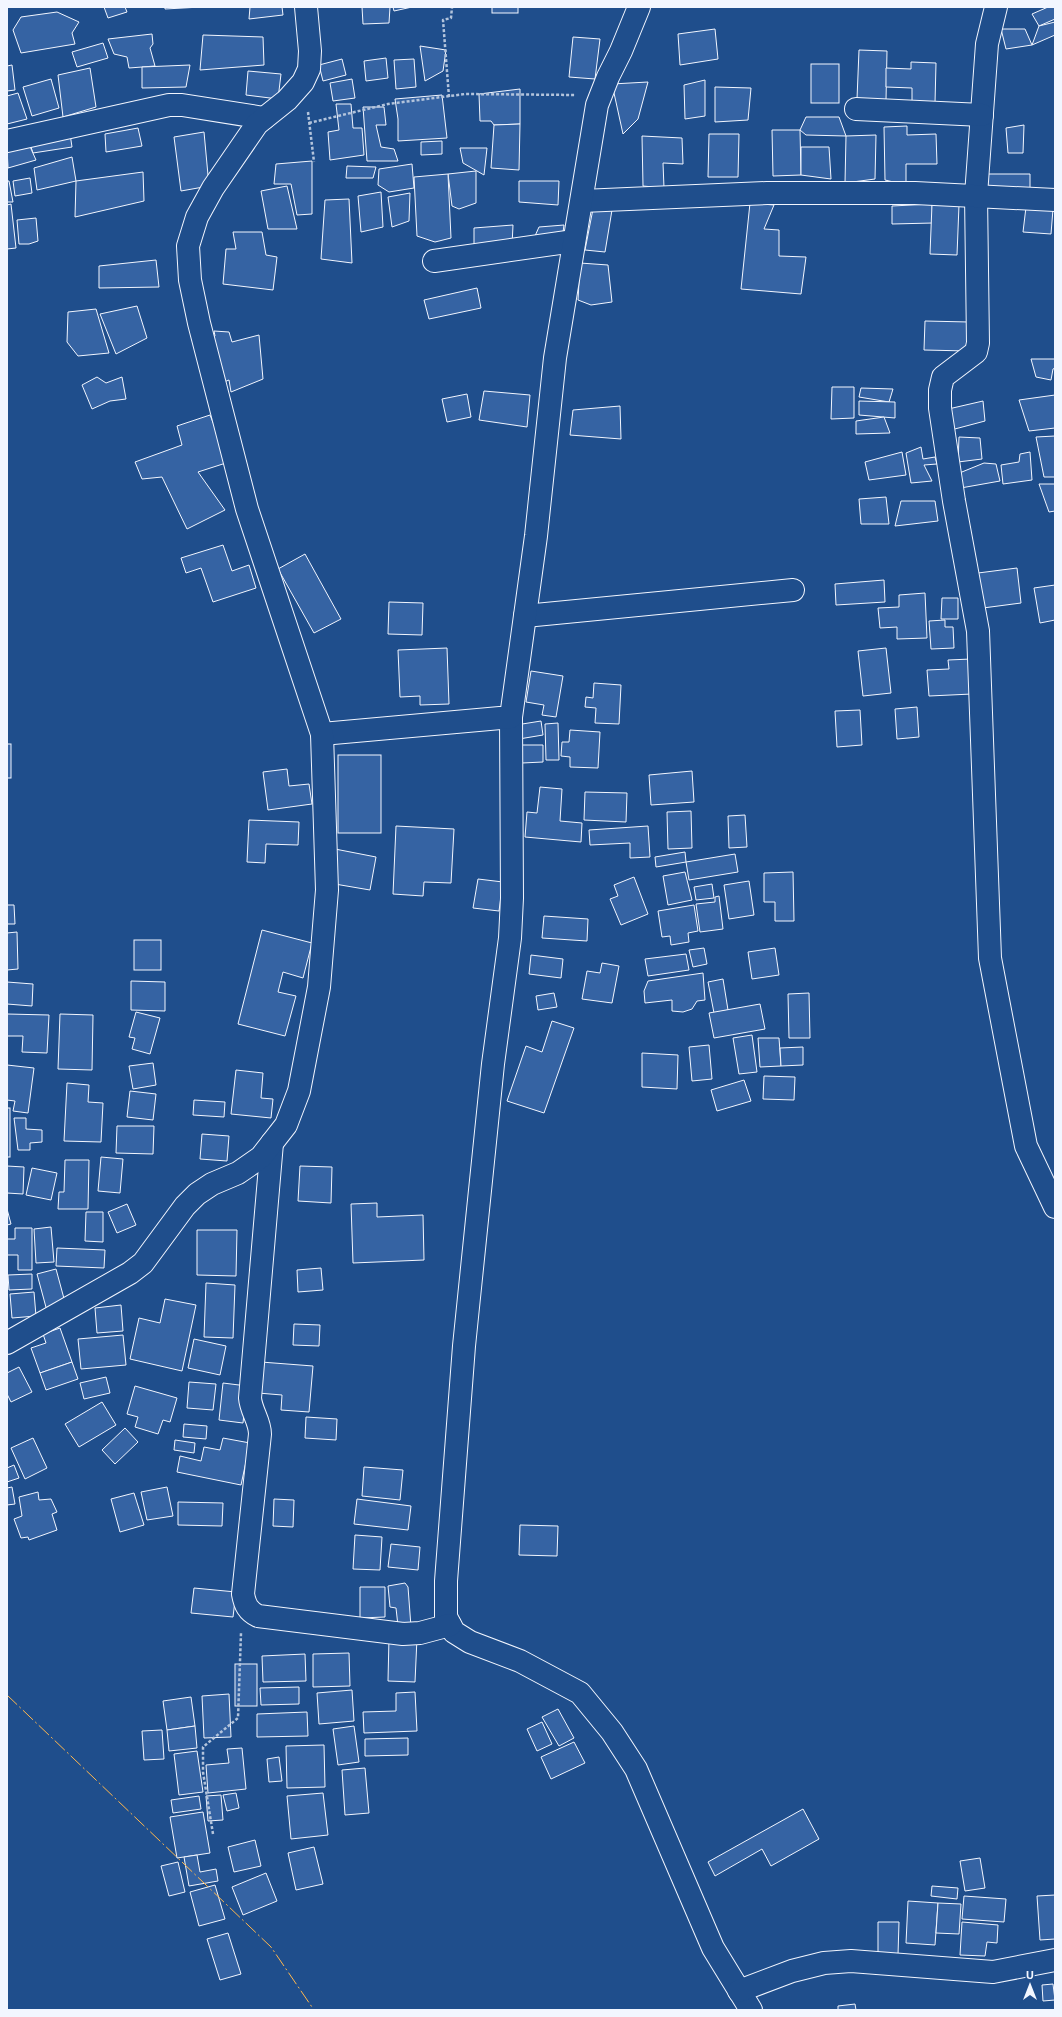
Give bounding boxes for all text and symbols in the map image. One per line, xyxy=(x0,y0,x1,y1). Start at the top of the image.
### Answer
north arrow xyxy=(1010,1965,1050,2005)
text: U xyxy=(1026,1967,1034,1982)

